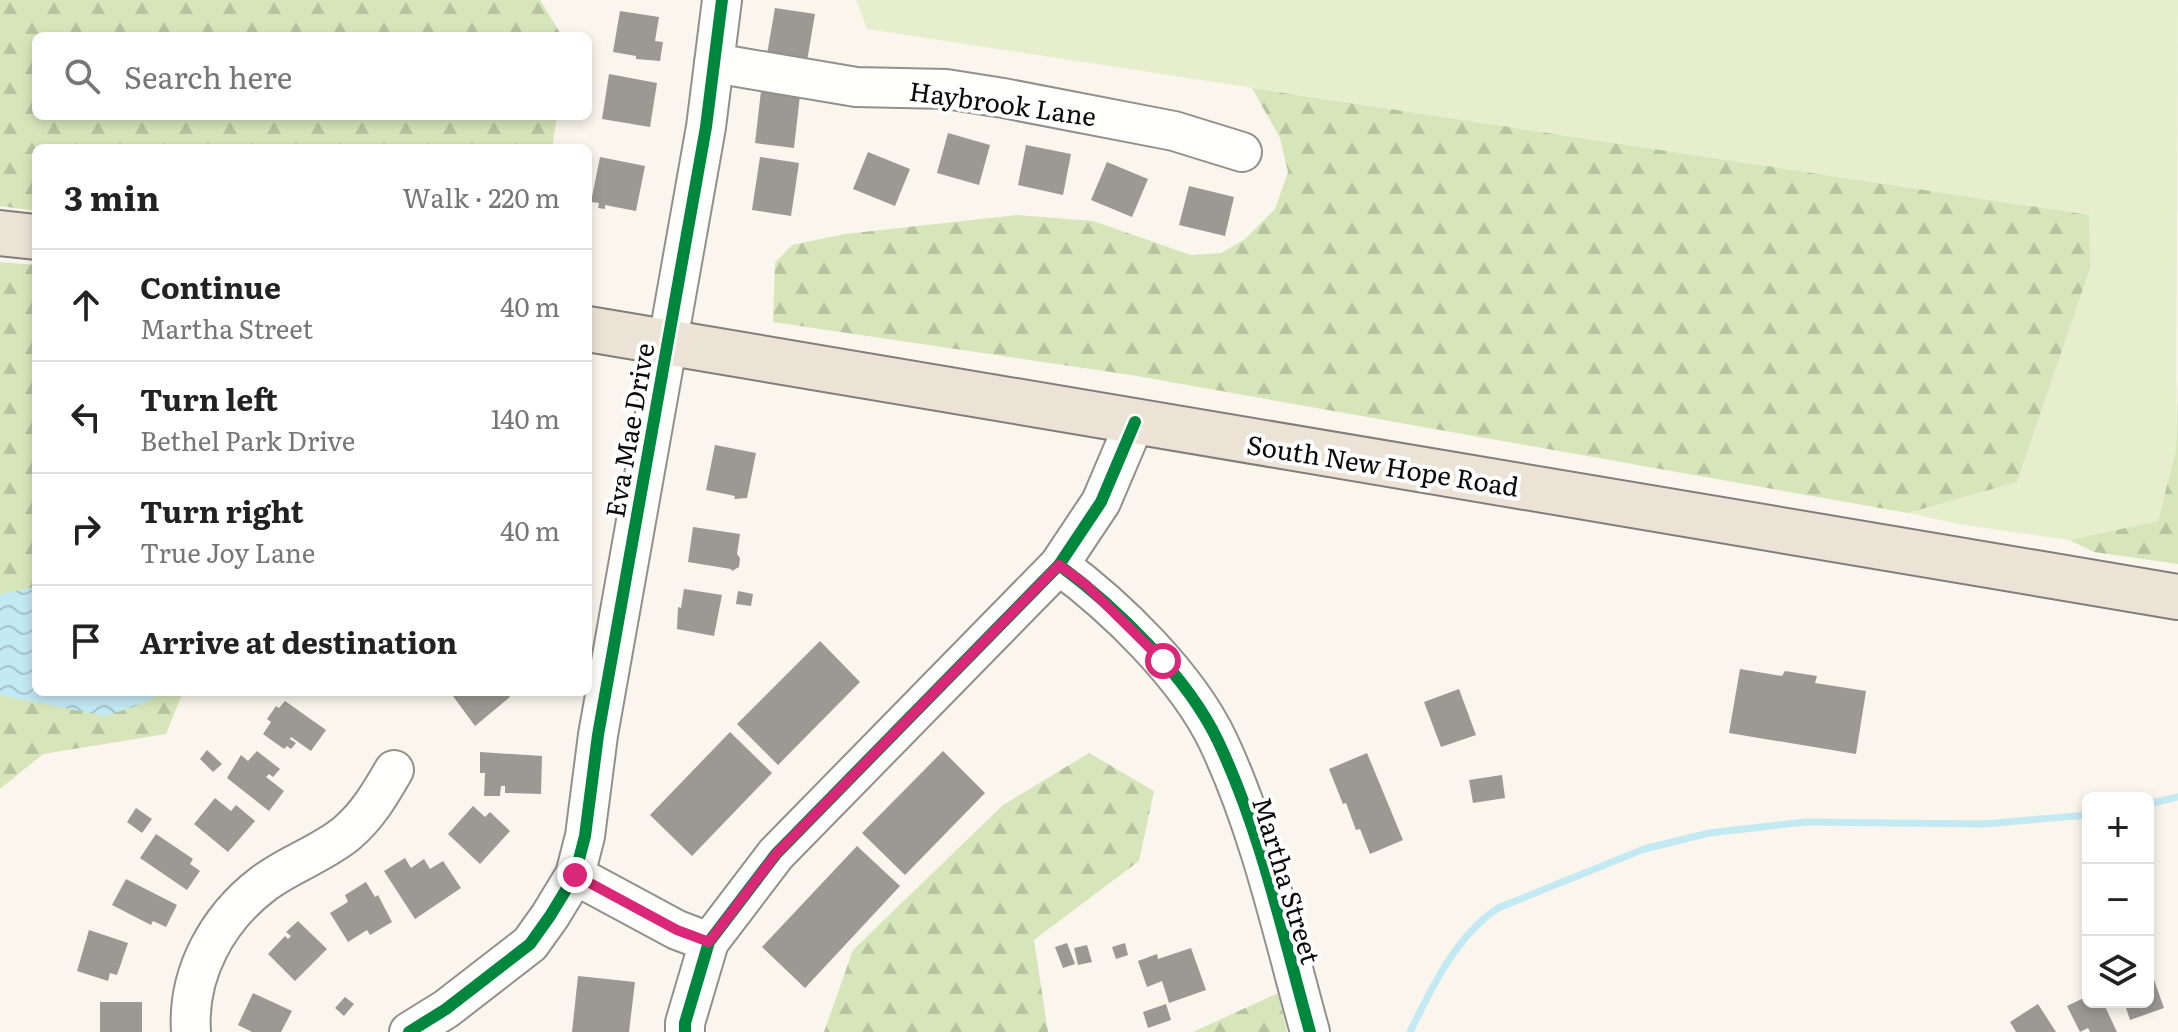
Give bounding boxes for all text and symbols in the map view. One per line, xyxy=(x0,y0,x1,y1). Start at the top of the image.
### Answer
search box xyxy=(32,32,592,120)
icon: search xyxy=(60,54,104,98)
text: Search here xyxy=(124,54,292,98)
street label: Haybrook Lane xyxy=(907,70,1099,134)
text: 3 min xyxy=(64,171,160,221)
text: Walk · 220 m xyxy=(403,177,560,216)
text: Continue xyxy=(140,264,281,308)
icon: ahead xyxy=(64,283,108,327)
text: 40 m xyxy=(500,286,560,325)
text: Martha Street xyxy=(140,308,313,347)
street label: Eva Mae Drive xyxy=(593,340,663,520)
text: Turn left xyxy=(140,376,278,420)
icon: left xyxy=(64,395,108,439)
text: 140 m xyxy=(491,398,560,437)
text: Bethel Park Drive xyxy=(140,420,355,459)
street label: South New Hope Road xyxy=(1244,423,1522,505)
text: Turn right xyxy=(140,488,304,532)
icon: right xyxy=(64,507,108,551)
text: 40 m xyxy=(500,510,560,549)
text: True Joy Lane xyxy=(140,532,315,571)
icon: arrive xyxy=(64,619,108,663)
text: Arrive at destination xyxy=(140,619,457,663)
route start xyxy=(1145,643,1181,679)
street label: Martha Street xyxy=(1244,792,1332,969)
map controls xyxy=(2082,792,2154,1008)
button: + xyxy=(2082,792,2154,864)
route end xyxy=(557,857,593,893)
button: − xyxy=(2082,864,2154,936)
button: layers xyxy=(2082,936,2154,1008)

